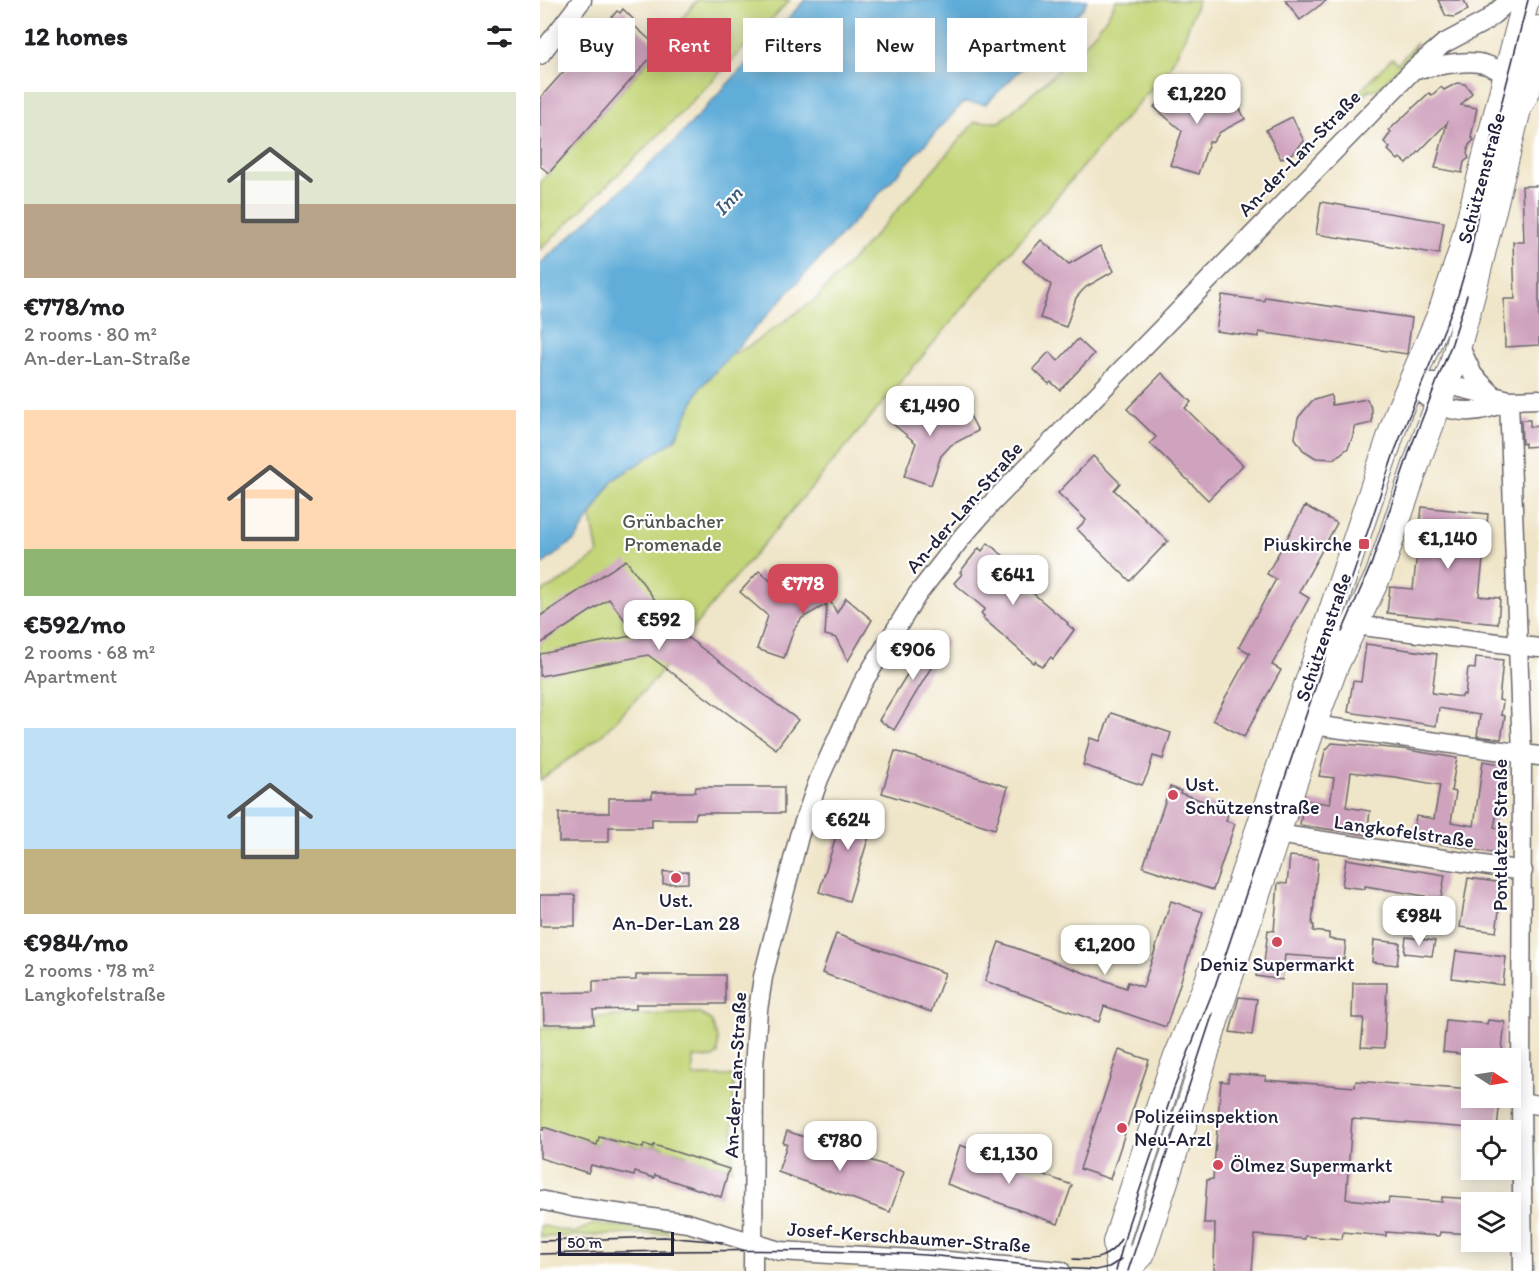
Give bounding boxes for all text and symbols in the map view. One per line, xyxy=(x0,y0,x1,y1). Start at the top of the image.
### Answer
chip: Buy xyxy=(558,18,635,72)
chip: Rent xyxy=(647,18,731,72)
chip: Filters xyxy=(743,18,843,72)
chip: New xyxy=(855,18,935,72)
chip: Apartment xyxy=(947,18,1087,72)
text: 12 homes xyxy=(24,20,128,52)
icon: filters xyxy=(483,20,516,53)
pin: €1,220 xyxy=(1148,74,1246,125)
text: €1,220 xyxy=(1168,81,1226,105)
street label: An-der-Lan-Straße xyxy=(1233,85,1365,221)
street label: Schützenstraße xyxy=(1452,110,1510,246)
icon: home xyxy=(216,131,324,239)
water label: Inn xyxy=(708,180,748,220)
text: €778/mo xyxy=(24,290,125,322)
text: 2 rooms · 80 m² xyxy=(24,322,157,346)
text: An-der-Lan-Straße xyxy=(24,346,190,370)
pin: €1,490 xyxy=(881,386,979,437)
text: €1,490 xyxy=(900,393,960,417)
street label: An-der-Lan-Straße xyxy=(900,436,1028,578)
icon: home xyxy=(216,449,324,557)
park label: Grünbacher Promenade xyxy=(622,509,724,556)
pin: €1,140 xyxy=(1399,519,1497,570)
text: €1,140 xyxy=(1418,526,1478,550)
place label: Piuskirche xyxy=(1263,532,1352,556)
marker: Piuskirche xyxy=(1357,537,1371,551)
pin: €641 xyxy=(977,555,1049,606)
text: €641 xyxy=(991,562,1035,586)
pin: €778 xyxy=(767,564,839,615)
street label: Schützenstraße xyxy=(1290,569,1356,705)
text: €778 xyxy=(782,571,824,595)
pin: €592 xyxy=(623,600,695,651)
text: €592 xyxy=(638,607,680,631)
text: €592/mo xyxy=(24,608,126,640)
pin: €906 xyxy=(877,630,949,681)
text: €906 xyxy=(891,637,935,661)
text: 2 rooms · 68 m² xyxy=(24,640,155,664)
text: Apartment xyxy=(24,664,117,688)
street label: Pontlatzer Straße xyxy=(1488,759,1512,911)
icon: home xyxy=(216,767,324,875)
place label: Ust. Schützenstraße xyxy=(1185,772,1320,819)
marker: Ust. Schützenstraße xyxy=(1166,788,1180,802)
pin: €624 xyxy=(812,800,884,851)
text: €624 xyxy=(826,807,870,831)
street label: Langkofelstraße xyxy=(1332,809,1476,853)
marker: Ust. An-Der-Lan 28 xyxy=(669,871,683,885)
place label: Ust. An-Der-Lan 28 xyxy=(612,888,740,935)
pin: €984 xyxy=(1383,896,1455,947)
text: €984 xyxy=(1397,903,1441,927)
pin: €1,200 xyxy=(1056,925,1154,976)
text: €984/mo xyxy=(24,926,128,958)
text: €1,200 xyxy=(1075,932,1135,956)
marker: Deniz Supermarkt xyxy=(1270,935,1284,949)
place label: Deniz Supermarkt xyxy=(1200,952,1355,976)
text: 2 rooms · 78 m² xyxy=(24,958,155,982)
text: Langkofelstraße xyxy=(24,982,166,1006)
street label: An-der-Lan-Straße xyxy=(719,991,751,1159)
north arrow xyxy=(1461,1048,1521,1108)
map controls xyxy=(1461,1048,1521,1252)
place label: Polizeiinspektion Neu-Arzl xyxy=(1134,1104,1279,1151)
button: locate xyxy=(1461,1120,1521,1180)
pin: €780 xyxy=(804,1121,876,1172)
marker: Polizeiinspektion Neu-Arzl xyxy=(1115,1121,1129,1135)
text: €780 xyxy=(818,1128,862,1152)
pin: €1,130 xyxy=(960,1134,1058,1185)
text: €1,130 xyxy=(980,1141,1038,1165)
place label: Ölmez Supermarkt xyxy=(1230,1153,1392,1177)
marker: Ölmez Supermarkt xyxy=(1211,1158,1225,1172)
button: layers xyxy=(1461,1192,1521,1252)
street label: Josef-Kerschbaumer-Straße xyxy=(786,1217,1032,1257)
scale bar xyxy=(558,1229,674,1256)
text: 50 m xyxy=(567,1233,602,1252)

